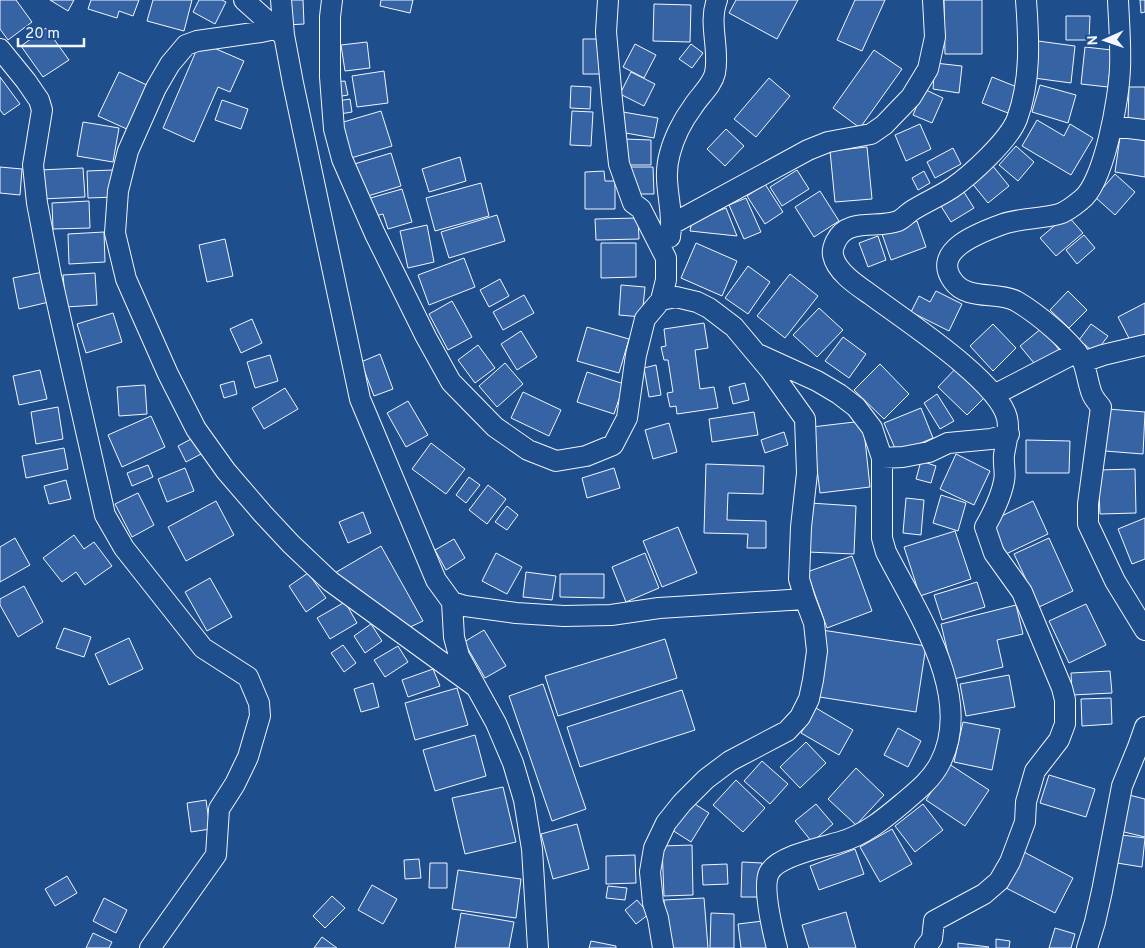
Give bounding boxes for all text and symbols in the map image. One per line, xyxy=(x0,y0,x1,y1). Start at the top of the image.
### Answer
scale bar xyxy=(18,15,84,47)
north arrow xyxy=(1080,15,1130,65)
text: 20 m xyxy=(25,25,60,44)
text: N xyxy=(1085,35,1102,46)

